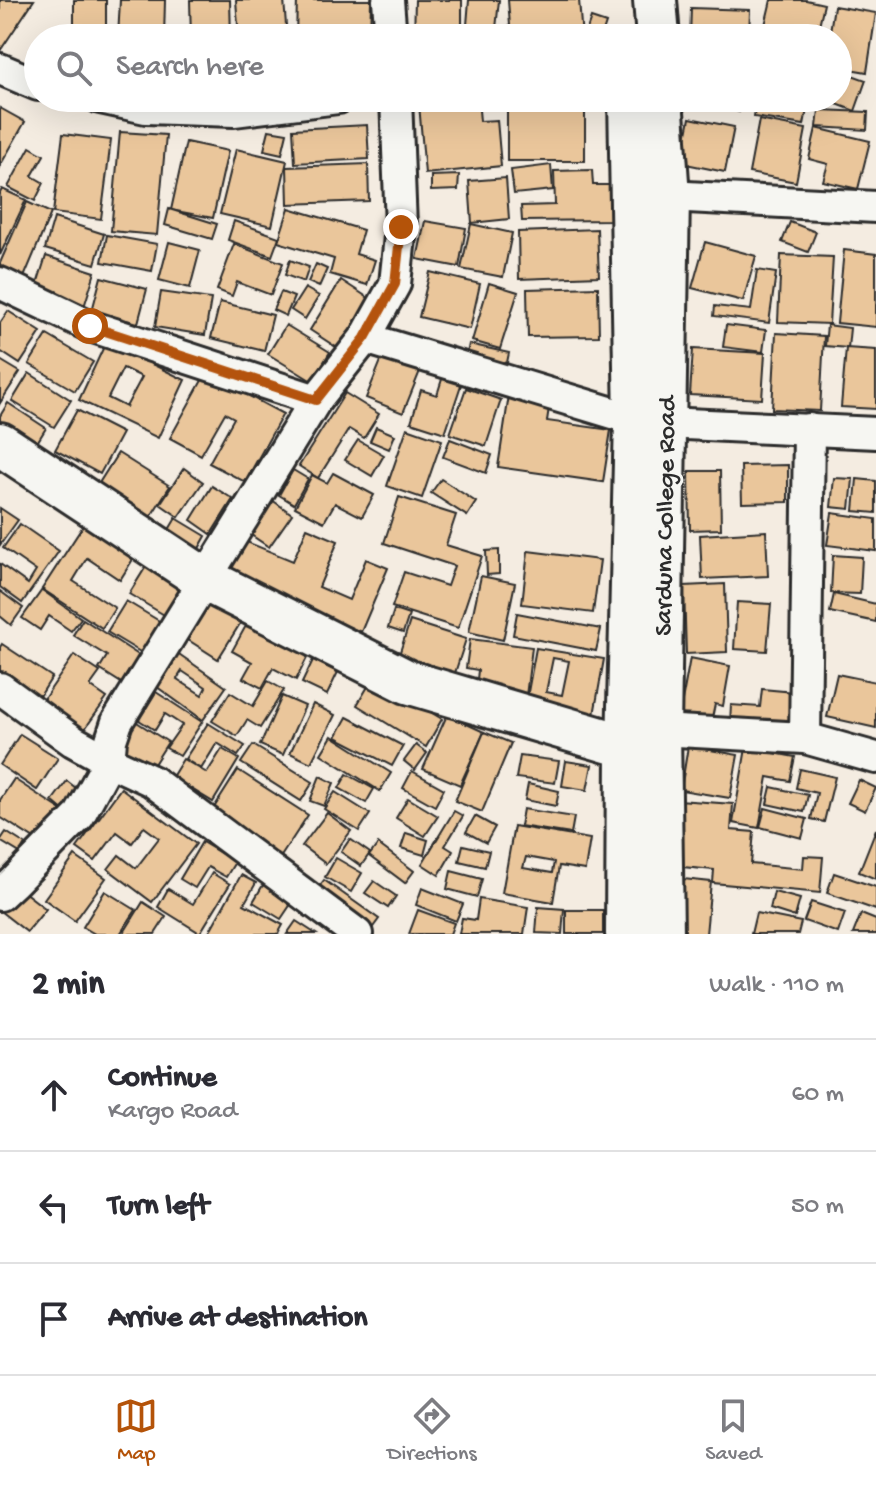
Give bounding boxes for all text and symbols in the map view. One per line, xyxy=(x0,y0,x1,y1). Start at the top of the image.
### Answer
search box xyxy=(24,24,852,112)
icon: search xyxy=(52,46,96,90)
text: Search here xyxy=(116,51,264,86)
route end xyxy=(383,209,419,245)
route start xyxy=(72,308,108,344)
street label: Sarduna College Road xyxy=(650,394,685,636)
text: 2 min xyxy=(32,966,104,1006)
text: Walk · 110 m xyxy=(709,971,844,1002)
text: Continue xyxy=(108,1062,217,1097)
icon: ahead xyxy=(32,1073,76,1117)
text: 60 m xyxy=(791,1080,844,1111)
text: Kargo Road xyxy=(108,1097,237,1128)
icon: left xyxy=(32,1185,76,1229)
text: Turn left xyxy=(108,1190,209,1225)
text: 50 m xyxy=(791,1192,844,1223)
icon: arrive xyxy=(32,1297,76,1341)
text: Arrive at destination xyxy=(108,1302,368,1337)
tab: Map xyxy=(114,1394,158,1468)
tab: Directions xyxy=(387,1394,477,1468)
tab: Saved xyxy=(705,1394,762,1468)

